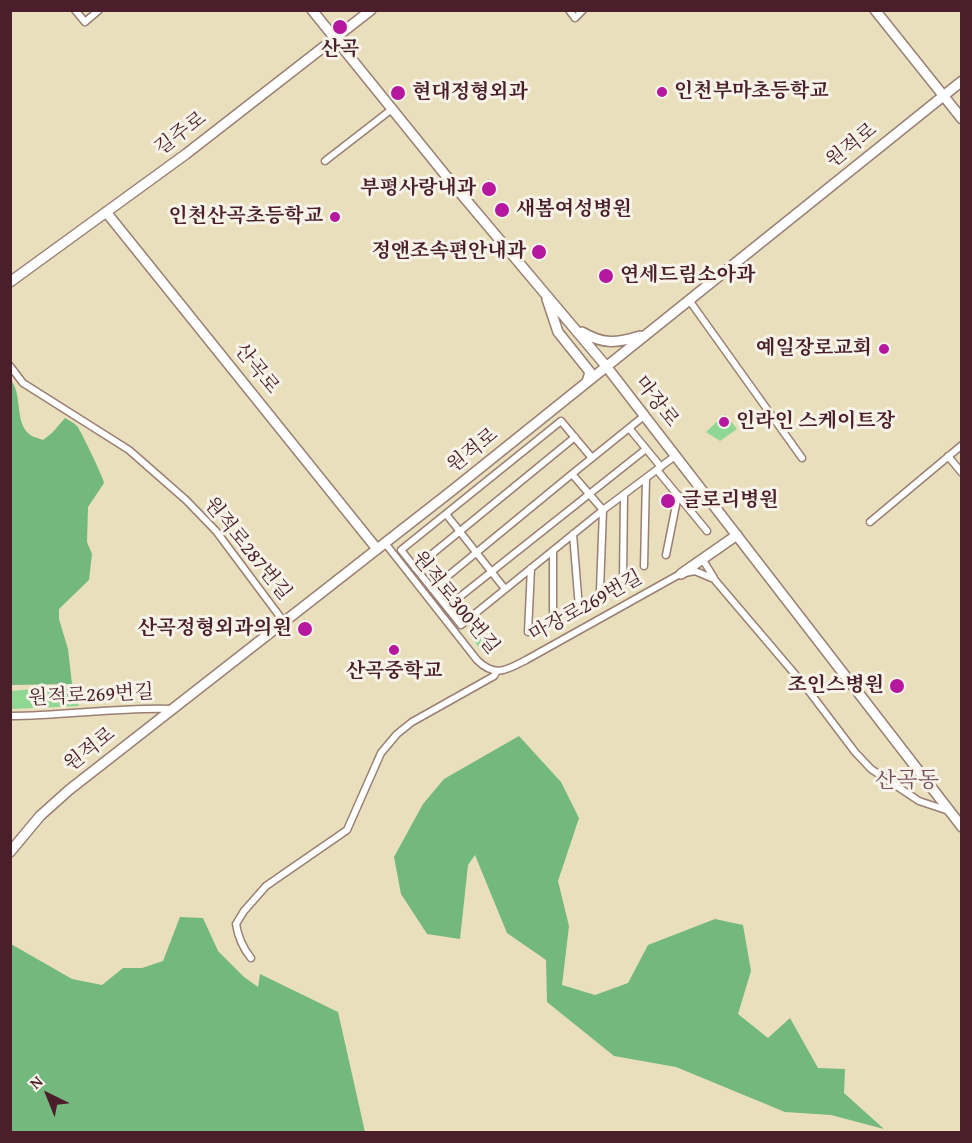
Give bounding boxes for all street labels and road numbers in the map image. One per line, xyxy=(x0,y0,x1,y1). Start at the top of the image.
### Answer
street label: 길주로 xyxy=(151,107,211,161)
street label: 원적로 xyxy=(822,118,882,174)
street label: 산곡로 xyxy=(228,339,284,399)
street label: 마장로 xyxy=(629,372,683,432)
street label: 원적로 xyxy=(443,423,503,479)
street label: 원적로287번길 xyxy=(198,493,296,605)
street label: 원적로300번길 xyxy=(406,547,504,659)
street label: 마장로269번길 xyxy=(525,566,647,648)
street label: 원적로269번길 xyxy=(28,681,154,711)
street label: 원적로 xyxy=(60,723,120,777)

